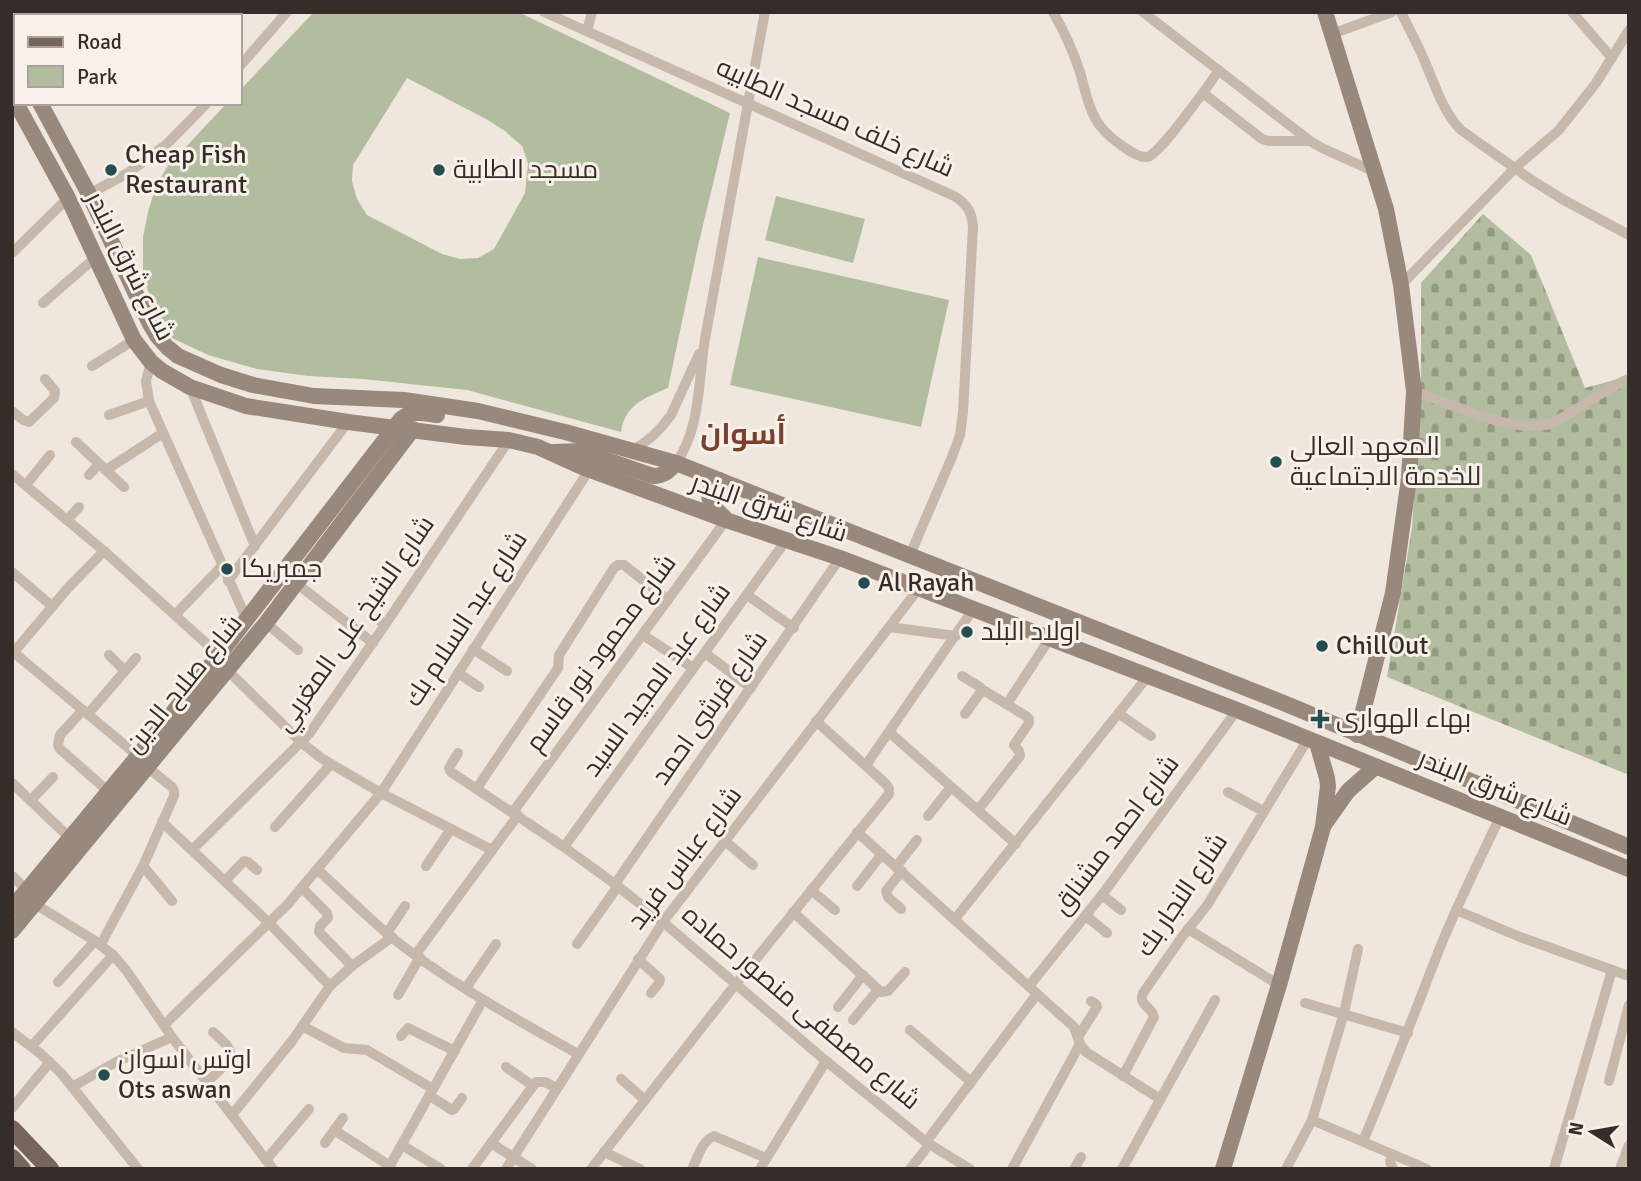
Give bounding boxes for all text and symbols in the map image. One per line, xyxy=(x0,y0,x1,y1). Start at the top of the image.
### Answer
legend xyxy=(14,14,242,105)
text: Road xyxy=(77,29,122,55)
street label: شارع خلف مسجد الطابيه xyxy=(711,51,959,185)
text: Park xyxy=(77,64,118,90)
place label: Cheap Fish Restaurant xyxy=(125,139,247,201)
place label: مسجد الطابية xyxy=(453,154,598,186)
marker: Cheap Fish Restaurant xyxy=(103,162,119,178)
marker: مسجد الطابية xyxy=(431,162,447,178)
street label: شارع شرق البندر xyxy=(78,184,181,346)
district label: أسوان xyxy=(700,414,786,453)
place label: المعهد العالى للخدمة الاجتماعية xyxy=(1290,431,1481,493)
marker: المعهد العالى للخدمة الاجتماعية xyxy=(1268,454,1284,470)
street label: شارع شرق البندر xyxy=(685,466,851,550)
street label: شارع الشيخ على المغربي xyxy=(268,510,445,741)
street label: شارع عبد السلام بك xyxy=(397,525,536,713)
street label: شارع محمود نور قاسم xyxy=(519,548,684,758)
place label: جمبريكا xyxy=(241,553,322,585)
marker: جمبريكا xyxy=(219,561,235,577)
place label: Al Rayah xyxy=(878,567,974,599)
marker: Al Rayah xyxy=(856,575,872,591)
street label: شارع عبد المجيد السيد xyxy=(576,577,738,783)
street label: شارع صلاح الدين xyxy=(118,608,250,760)
place label: اولاد البلد xyxy=(981,616,1081,648)
marker: اولاد البلد xyxy=(959,624,975,640)
street label: شارع قرشى احمد xyxy=(645,625,775,791)
place label: ChillOut xyxy=(1336,630,1428,662)
marker: ChillOut xyxy=(1314,638,1330,654)
place label: بهاء الهوارى xyxy=(1336,703,1471,735)
marker: بهاء الهوارى xyxy=(1310,709,1330,729)
street label: شارع شرق البندر xyxy=(1411,742,1577,833)
street label: شارع احمد مشناق xyxy=(1046,749,1186,921)
street label: شارع عباس فريد xyxy=(621,780,749,936)
street label: شارع النجار بك xyxy=(1129,827,1235,963)
street label: شارع مصطفى منصور حماده xyxy=(675,899,927,1117)
place label: اوتس اسوان Ots aswan xyxy=(118,1044,252,1106)
marker: اوتس اسوان Ots aswan xyxy=(96,1067,112,1083)
north arrow xyxy=(1557,1097,1627,1167)
text: N xyxy=(1563,1120,1589,1138)

